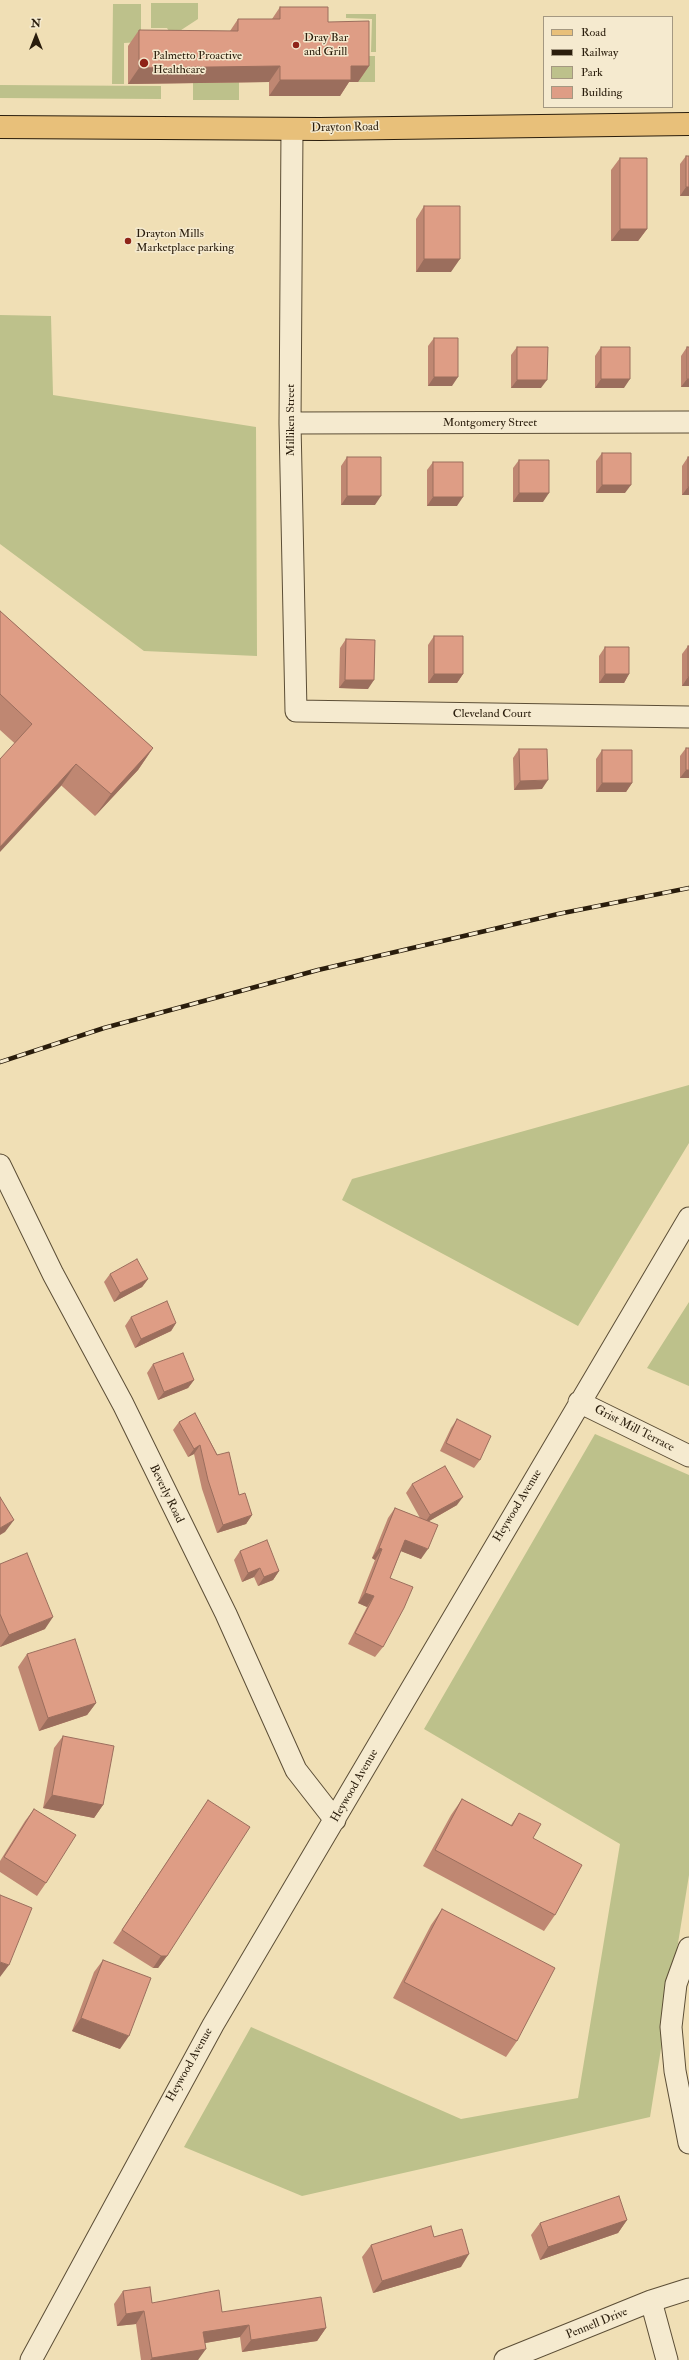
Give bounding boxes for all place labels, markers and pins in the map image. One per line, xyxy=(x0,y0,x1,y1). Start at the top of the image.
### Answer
place label: Dray Bar and Grill xyxy=(304,31,348,59)
marker: Dray Bar and Grill xyxy=(291,40,301,50)
place label: Palmetto Proactive Healthcare xyxy=(153,49,242,77)
marker: Palmetto Proactive Healthcare xyxy=(138,57,150,69)
place label: Drayton Mills Marketplace parking xyxy=(136,227,234,255)
marker: Drayton Mills Marketplace parking xyxy=(123,236,133,246)

